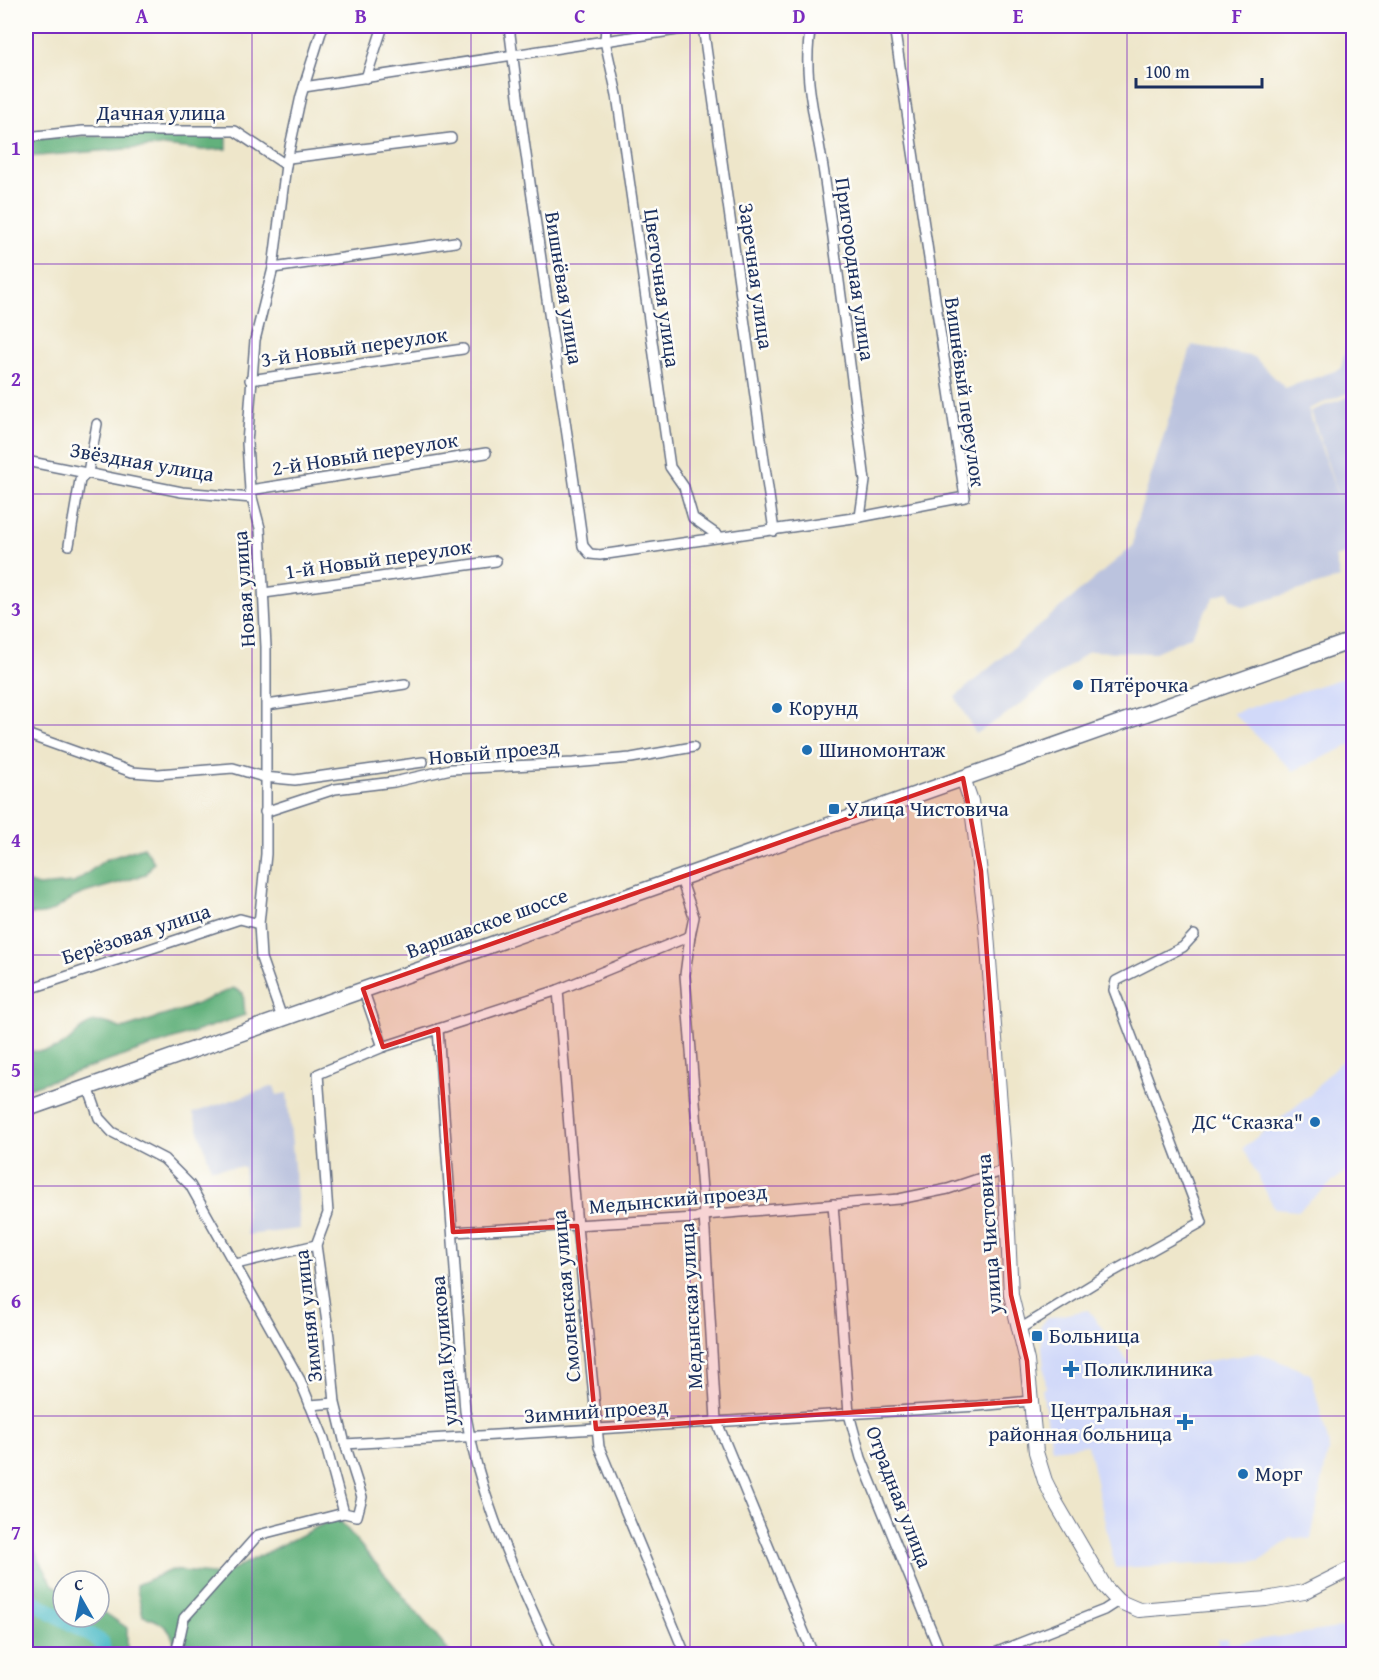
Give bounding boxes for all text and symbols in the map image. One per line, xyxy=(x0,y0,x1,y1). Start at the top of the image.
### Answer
text: A xyxy=(136,1,149,30)
text: B xyxy=(355,1,367,30)
text: C xyxy=(574,1,586,30)
text: D xyxy=(792,1,806,30)
text: E xyxy=(1013,1,1024,30)
text: F xyxy=(1232,1,1242,30)
scale bar xyxy=(1136,51,1262,89)
text: 100 m xyxy=(1145,58,1190,85)
street label: Дачная улица xyxy=(96,97,225,128)
text: 1 xyxy=(11,133,21,162)
street label: Пригородная улица xyxy=(827,175,884,362)
street label: Заречная улица xyxy=(731,201,782,351)
street label: Цветочная улица xyxy=(636,207,689,369)
street label: Вишнёвая улица xyxy=(537,209,592,367)
street label: Вишнёвый переулок xyxy=(937,295,994,489)
street label: 3-й Новый переулок xyxy=(259,318,449,375)
text: 2 xyxy=(11,364,21,393)
street label: 2-й Новый переулок xyxy=(270,423,460,484)
street label: Звёздная улица xyxy=(68,434,216,489)
street label: Новая улица xyxy=(224,530,263,648)
street label: 1-й Новый переулок xyxy=(283,530,473,587)
text: 3 xyxy=(11,594,21,623)
place label: Пятёрочка xyxy=(1090,669,1188,700)
marker: Пятёрочка xyxy=(1071,678,1085,692)
place label: Корунд xyxy=(789,692,859,723)
marker: Корунд xyxy=(770,701,784,715)
street label: Новый проезд xyxy=(427,730,561,773)
place label: Шиномонтаж xyxy=(819,734,946,765)
marker: Шиномонтаж xyxy=(800,743,814,757)
place label: Улица Чистовича xyxy=(846,793,1009,824)
marker: Улица Чистовича xyxy=(827,802,841,816)
text: 4 xyxy=(11,825,21,854)
street label: Варшавское шоссе xyxy=(402,879,572,966)
street label: Берёзовая улица xyxy=(57,895,214,972)
text: 5 xyxy=(11,1055,21,1084)
place label: ДС “Сказка" xyxy=(1191,1106,1303,1137)
marker: ДС “Сказка" xyxy=(1308,1115,1322,1129)
street label: улица Чистовича xyxy=(967,1153,1010,1316)
street label: Медынский проезд xyxy=(588,1175,769,1222)
street label: Смоленская улица xyxy=(543,1209,588,1384)
street label: Медынская улица xyxy=(671,1222,710,1390)
street label: Зимняя улица xyxy=(285,1248,330,1384)
street label: улица Куликова xyxy=(421,1275,466,1429)
text: 6 xyxy=(11,1286,21,1315)
place label: Больница xyxy=(1049,1320,1140,1351)
marker: Больница xyxy=(1030,1329,1044,1343)
place label: Поликлиника xyxy=(1084,1353,1213,1384)
marker: Поликлиника xyxy=(1062,1360,1080,1378)
street label: Зимний проезд xyxy=(523,1390,670,1431)
place label: Центральная районная больница xyxy=(988,1394,1172,1449)
marker: Центральная районная больница xyxy=(1176,1413,1194,1431)
street label: Отрадная улица xyxy=(858,1421,941,1572)
place label: Морг xyxy=(1255,1458,1303,1489)
marker: Морг xyxy=(1236,1467,1250,1481)
text: 7 xyxy=(11,1517,21,1546)
north arrow xyxy=(51,1569,111,1629)
text: С xyxy=(72,1572,85,1597)

